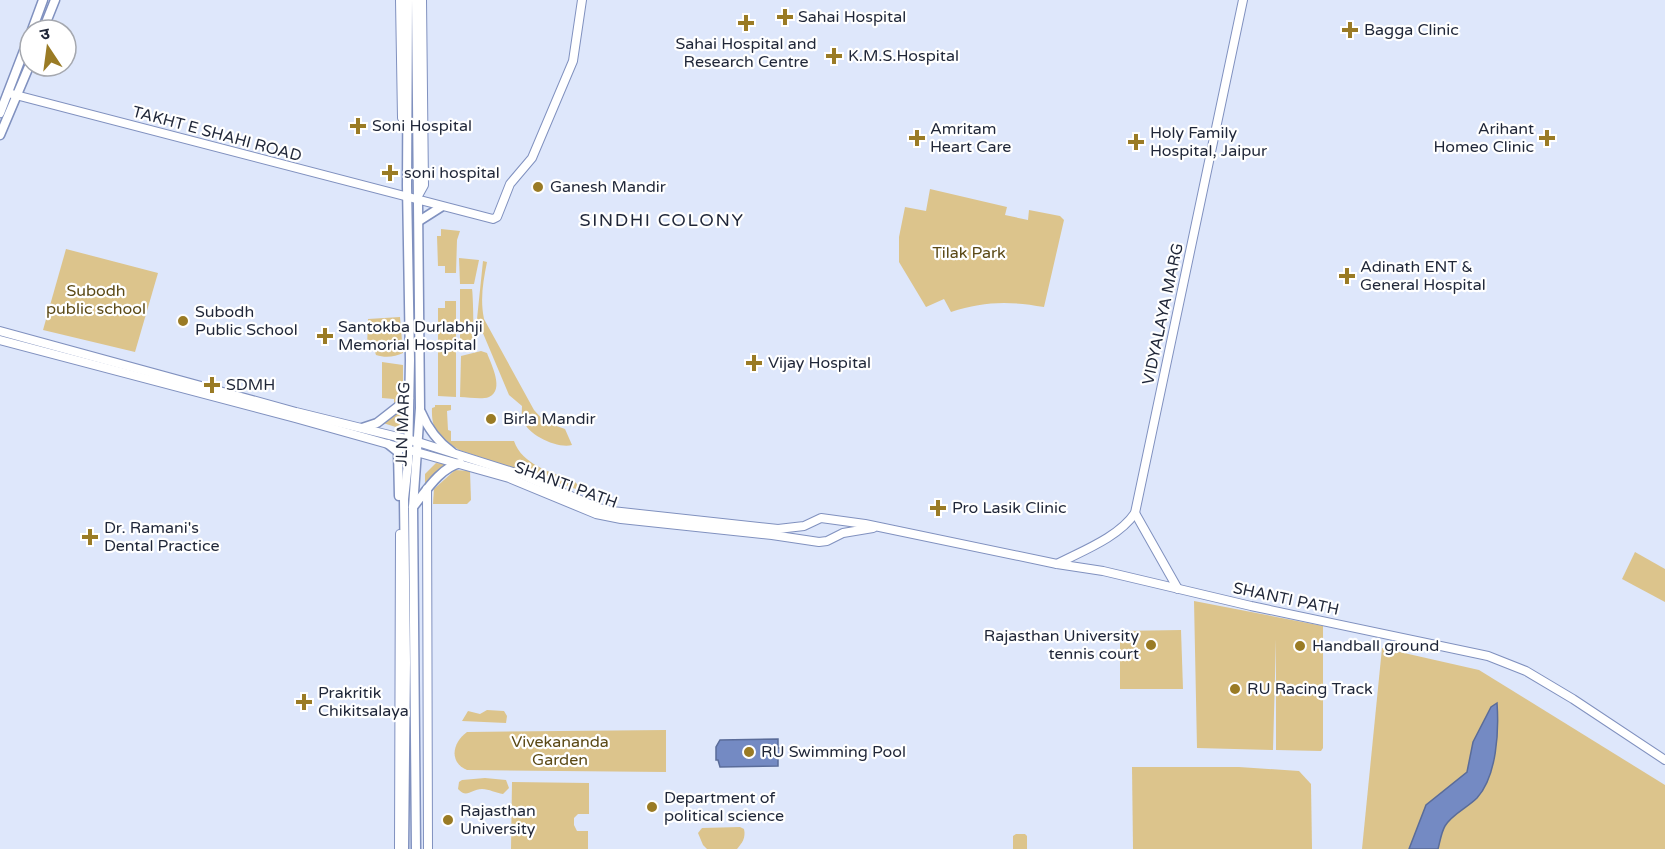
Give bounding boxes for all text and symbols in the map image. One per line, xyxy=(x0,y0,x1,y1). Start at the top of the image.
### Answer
place label: Sahai Hospital xyxy=(798,7,906,27)
marker: Sahai Hospital xyxy=(776,8,794,26)
marker: Sahai Hospital and Research Centre xyxy=(737,14,755,32)
north arrow xyxy=(18,18,78,78)
place label: Bagga Clinic xyxy=(1364,20,1459,40)
marker: Bagga Clinic xyxy=(1341,21,1359,39)
text: उ xyxy=(38,23,52,45)
place label: Sahai Hospital and Research Centre xyxy=(675,34,817,72)
place label: K.M.S.Hospital xyxy=(848,46,959,66)
marker: K.M.S.Hospital xyxy=(825,47,843,65)
street label: TAKHT E SHAHI ROAD xyxy=(130,102,304,166)
place label: Soni Hospital xyxy=(372,116,472,136)
marker: Soni Hospital xyxy=(349,117,367,135)
place label: Amritam Heart Care xyxy=(930,119,1011,157)
place label: Arihant Homeo Clinic xyxy=(1433,119,1534,157)
place label: Holy Family Hospital, Jaipur xyxy=(1150,123,1268,161)
marker: Amritam Heart Care xyxy=(908,129,926,147)
marker: Arihant Homeo Clinic xyxy=(1538,129,1556,147)
marker: Holy Family Hospital, Jaipur xyxy=(1127,133,1145,151)
place label: soni hospital xyxy=(404,163,500,183)
marker: soni hospital xyxy=(381,164,399,182)
place label: Ganesh Mandir xyxy=(550,177,667,197)
marker: Ganesh Mandir xyxy=(531,180,545,194)
district label: SINDHI COLONY xyxy=(580,209,744,231)
street label: VIDYALAYA MARG xyxy=(1138,241,1188,387)
park label: Tilak Park xyxy=(932,243,1006,263)
place label: Adinath ENT & General Hospital xyxy=(1360,257,1486,295)
marker: Adinath ENT & General Hospital xyxy=(1338,267,1356,285)
park label: Subodh public school xyxy=(46,281,146,319)
place label: Subodh Public School xyxy=(195,302,298,340)
marker: Subodh Public School xyxy=(176,314,190,328)
place label: Santokba Durlabhji Memorial Hospital xyxy=(338,317,483,355)
marker: Santokba Durlabhji Memorial Hospital xyxy=(316,327,334,345)
place label: Vijay Hospital xyxy=(768,353,871,373)
marker: Vijay Hospital xyxy=(745,354,763,372)
place label: SDMH xyxy=(226,375,275,395)
marker: SDMH xyxy=(203,376,221,394)
street label: JLN MARG xyxy=(392,381,414,467)
place label: Birla Mandir xyxy=(503,409,596,429)
marker: Birla Mandir xyxy=(484,412,498,426)
street label: SHANTI PATH xyxy=(512,457,620,513)
place label: Pro Lasik Clinic xyxy=(952,498,1067,518)
marker: Pro Lasik Clinic xyxy=(929,499,947,517)
place label: Dr. Ramani's Dental Practice xyxy=(104,518,219,556)
marker: Dr. Ramani's Dental Practice xyxy=(81,528,99,546)
street label: SHANTI PATH xyxy=(1231,578,1341,620)
place label: Rajasthan University tennis court xyxy=(984,626,1139,664)
place label: Handball ground xyxy=(1312,636,1439,656)
marker: Rajasthan University tennis court xyxy=(1144,638,1158,652)
marker: Handball ground xyxy=(1293,639,1307,653)
place label: RU Racing Track xyxy=(1247,679,1373,699)
marker: RU Racing Track xyxy=(1228,682,1242,696)
place label: Prakritik Chikitsalaya xyxy=(318,683,409,721)
marker: Prakritik Chikitsalaya xyxy=(295,693,313,711)
park label: Vivekananda Garden xyxy=(511,732,609,770)
place label: RU Swimming Pool xyxy=(761,742,906,762)
marker: RU Swimming Pool xyxy=(742,745,756,759)
place label: Department of political science xyxy=(664,788,784,826)
marker: Department of political science xyxy=(645,800,659,814)
place label: Rajasthan University xyxy=(460,801,536,839)
marker: Rajasthan University xyxy=(441,813,455,827)

